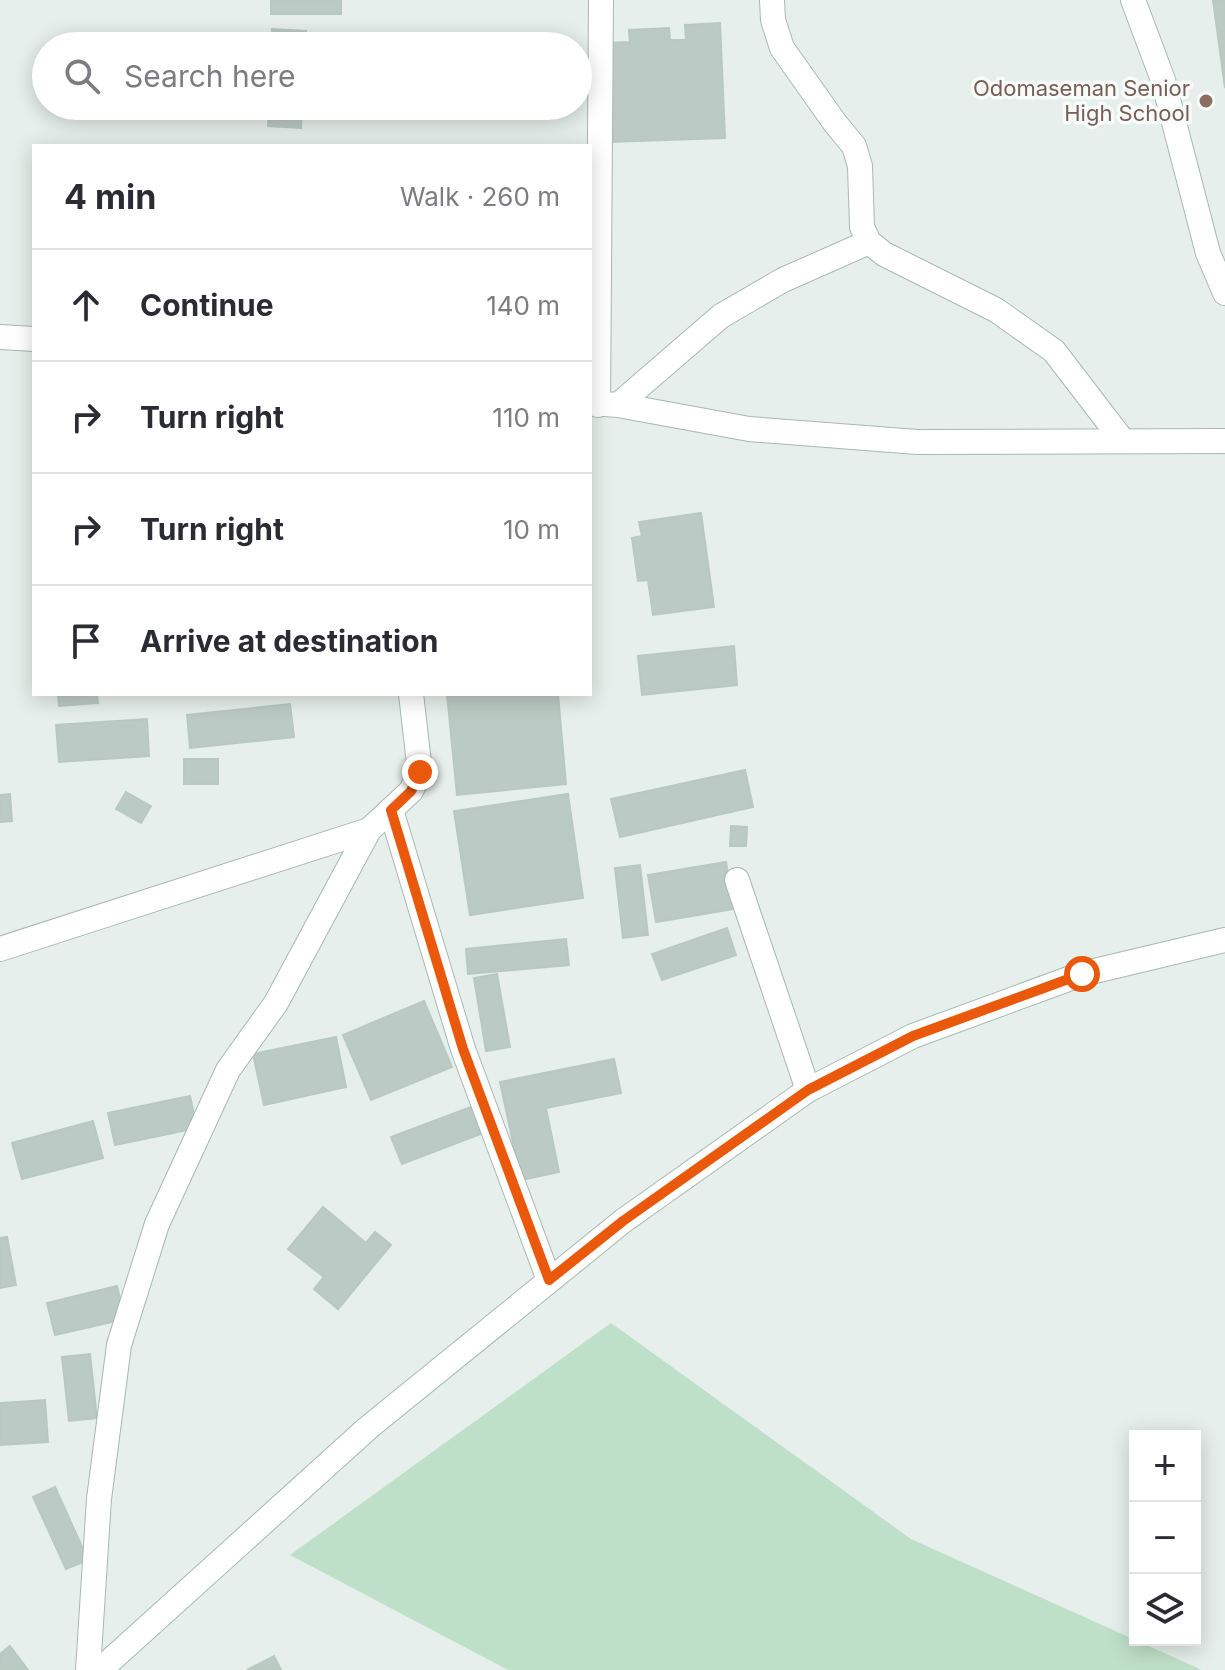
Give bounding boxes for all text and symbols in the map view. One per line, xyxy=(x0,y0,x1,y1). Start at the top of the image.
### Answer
search box xyxy=(32,32,592,120)
icon: search xyxy=(60,54,104,98)
text: Search here xyxy=(124,58,296,94)
place label: Odomaseman Senior High School xyxy=(973,75,1190,126)
marker: Odomaseman Senior High School xyxy=(1197,92,1215,110)
text: 4 min xyxy=(64,176,156,217)
text: Walk · 260 m xyxy=(400,181,560,212)
icon: ahead xyxy=(64,283,108,327)
text: Continue xyxy=(140,287,274,323)
text: 140 m xyxy=(486,290,560,321)
icon: right xyxy=(64,395,108,439)
text: Turn right xyxy=(140,399,284,435)
text: 110 m xyxy=(492,402,560,433)
icon: right xyxy=(64,507,108,551)
text: Turn right xyxy=(140,511,284,547)
text: 10 m xyxy=(503,514,560,545)
icon: arrive xyxy=(64,619,108,663)
text: Arrive at destination xyxy=(140,623,438,659)
route end xyxy=(402,754,438,790)
route start xyxy=(1064,956,1100,992)
map controls xyxy=(1129,1430,1201,1646)
button: + xyxy=(1129,1430,1201,1502)
button: − xyxy=(1129,1502,1201,1574)
button: layers xyxy=(1129,1574,1201,1646)

